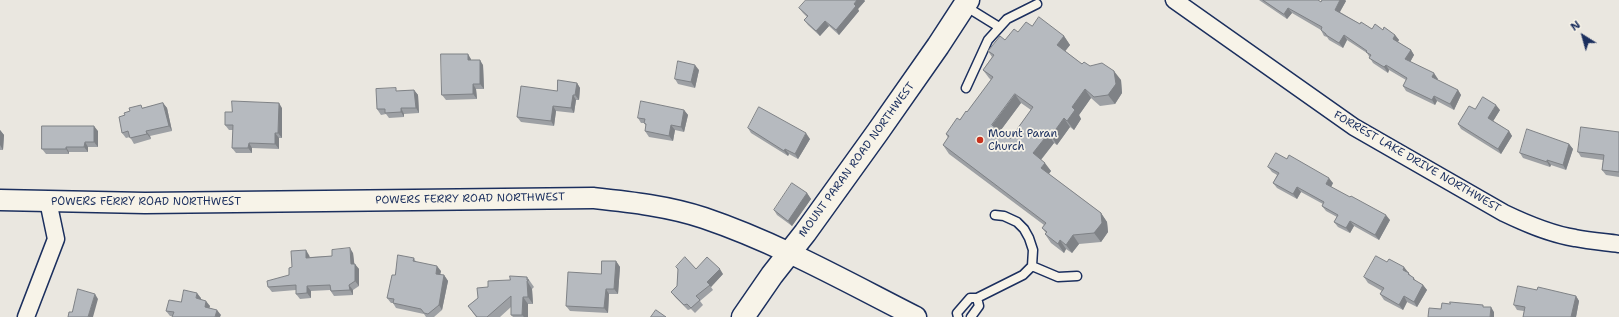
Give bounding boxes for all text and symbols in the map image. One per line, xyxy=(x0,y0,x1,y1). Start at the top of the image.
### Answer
north arrow xyxy=(1563,16,1603,56)
text: N xyxy=(1567,17,1583,35)
street label: MOUNT PARAN ROAD NORTHWEST xyxy=(796,80,918,240)
street label: FORREST LAKE DRIVE NORTHWEST xyxy=(1331,109,1503,215)
place label: Mount Paran Church xyxy=(988,127,1057,153)
marker: Mount Paran Church xyxy=(975,135,985,145)
street label: POWERS FERRY ROAD NORTHWEST xyxy=(375,191,565,207)
street label: POWERS FERRY ROAD NORTHWEST xyxy=(51,195,241,209)

